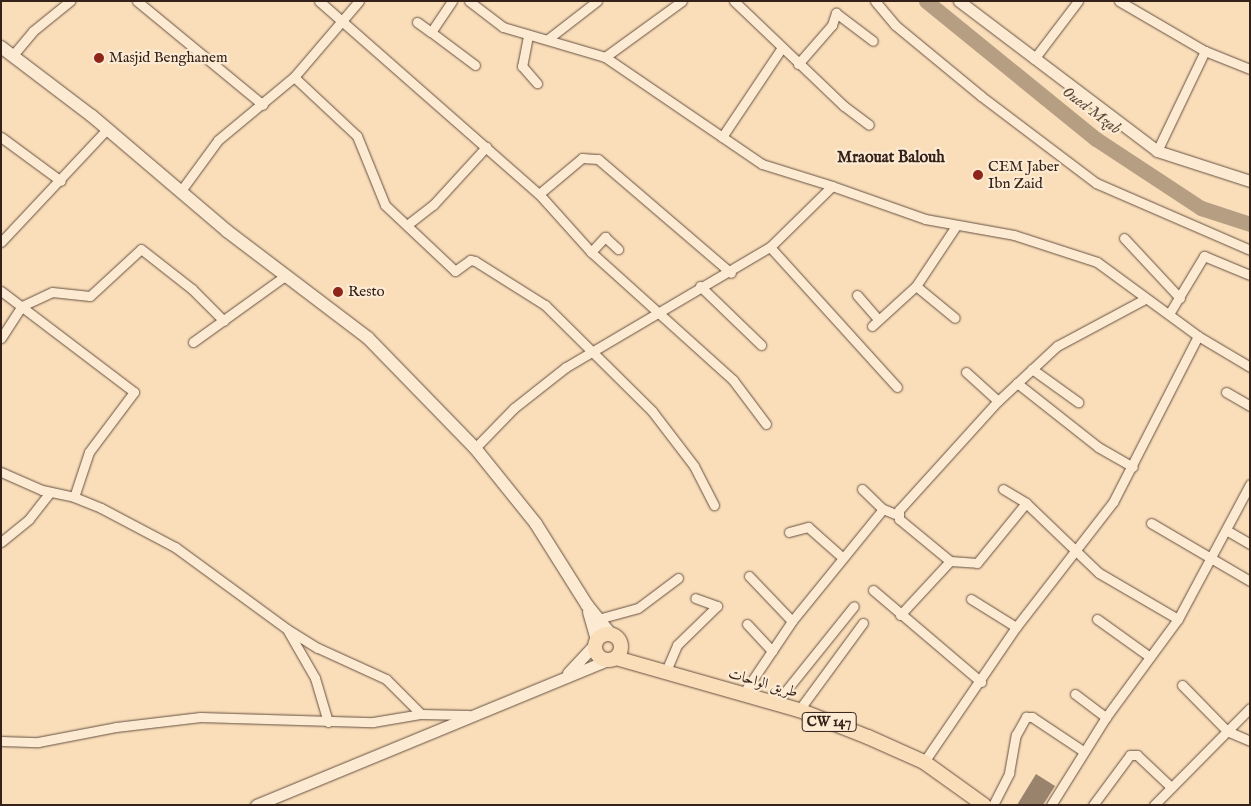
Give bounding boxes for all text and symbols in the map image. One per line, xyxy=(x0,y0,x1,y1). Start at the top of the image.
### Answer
place label: Masjid Benghanem xyxy=(109,49,228,67)
marker: Masjid Benghanem xyxy=(93,52,105,64)
water label: Oued Mzab xyxy=(1058,83,1124,139)
district label: Mraouat Balouh xyxy=(837,148,945,168)
place label: CEM Jaber Ibn Zaid xyxy=(988,157,1059,192)
marker: CEM Jaber Ibn Zaid xyxy=(972,169,984,181)
place label: Resto xyxy=(348,283,385,301)
marker: Resto xyxy=(332,286,344,298)
street label: طريق الواحات xyxy=(726,665,800,701)
road number: CW 147 xyxy=(802,710,856,734)

